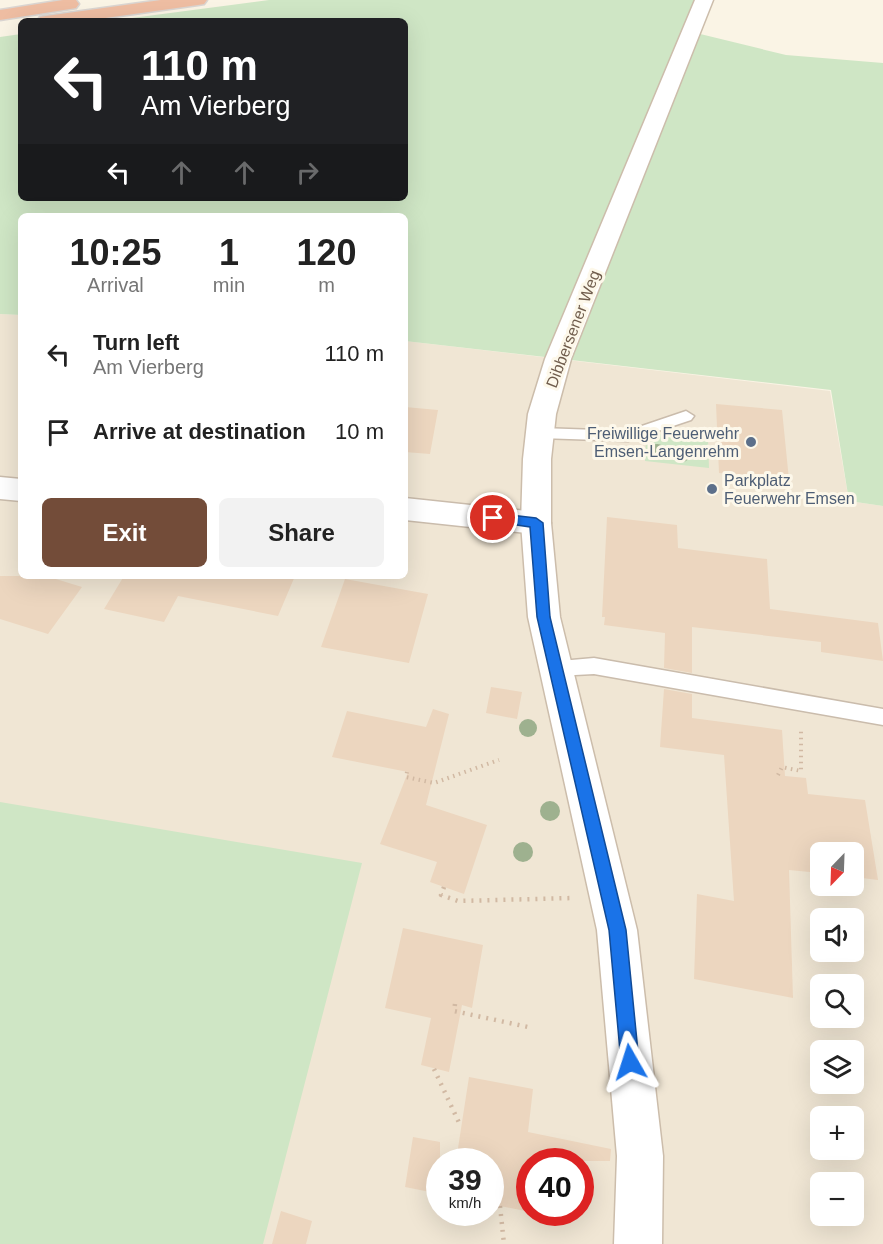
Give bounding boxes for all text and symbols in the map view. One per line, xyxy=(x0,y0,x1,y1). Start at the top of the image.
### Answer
icon: left xyxy=(42,42,120,120)
text: 110 m xyxy=(141,42,258,89)
text: Am Vierberg xyxy=(141,91,291,121)
icon: left xyxy=(102,156,135,189)
icon: ahead xyxy=(165,156,198,189)
icon: ahead xyxy=(228,156,261,189)
icon: right xyxy=(291,156,324,189)
text: 10:25 xyxy=(69,232,161,273)
text: 1 xyxy=(219,232,239,273)
text: 120 xyxy=(296,232,357,273)
street label: Dibbersener Weg xyxy=(543,268,603,390)
text: Arrival xyxy=(87,274,144,296)
text: min xyxy=(213,274,245,296)
text: m xyxy=(318,274,335,296)
text: Turn left xyxy=(93,330,179,355)
icon: left xyxy=(42,338,75,371)
text: 110 m xyxy=(324,341,384,366)
text: Am Vierberg xyxy=(93,356,204,378)
icon: arrive xyxy=(42,416,75,449)
text: Arrive at destination xyxy=(93,419,306,444)
text: 10 m xyxy=(335,419,384,444)
place label: Freiwillige Feuerwehr Emsen-Langenrehm xyxy=(587,425,740,460)
marker: Freiwillige Feuerwehr Emsen-Langenrehm xyxy=(744,435,758,449)
place label: Parkplatz Feuerwehr Emsen xyxy=(724,472,855,507)
marker: Parkplatz Feuerwehr Emsen xyxy=(705,482,719,496)
pin xyxy=(467,492,518,543)
button: Exit xyxy=(42,498,207,567)
button: Share xyxy=(219,498,384,567)
icon: arrive xyxy=(476,501,509,534)
north arrow xyxy=(810,842,864,896)
map controls xyxy=(810,842,864,1226)
button: sound xyxy=(810,908,864,962)
button: search xyxy=(810,974,864,1028)
position arrow xyxy=(598,1030,662,1094)
button: layers xyxy=(810,1040,864,1094)
button: + xyxy=(810,1106,864,1160)
speed limit sign: 40 xyxy=(516,1148,594,1226)
text: 39 xyxy=(448,1163,482,1196)
button: − xyxy=(810,1172,864,1226)
text: km/h xyxy=(449,1194,481,1211)

